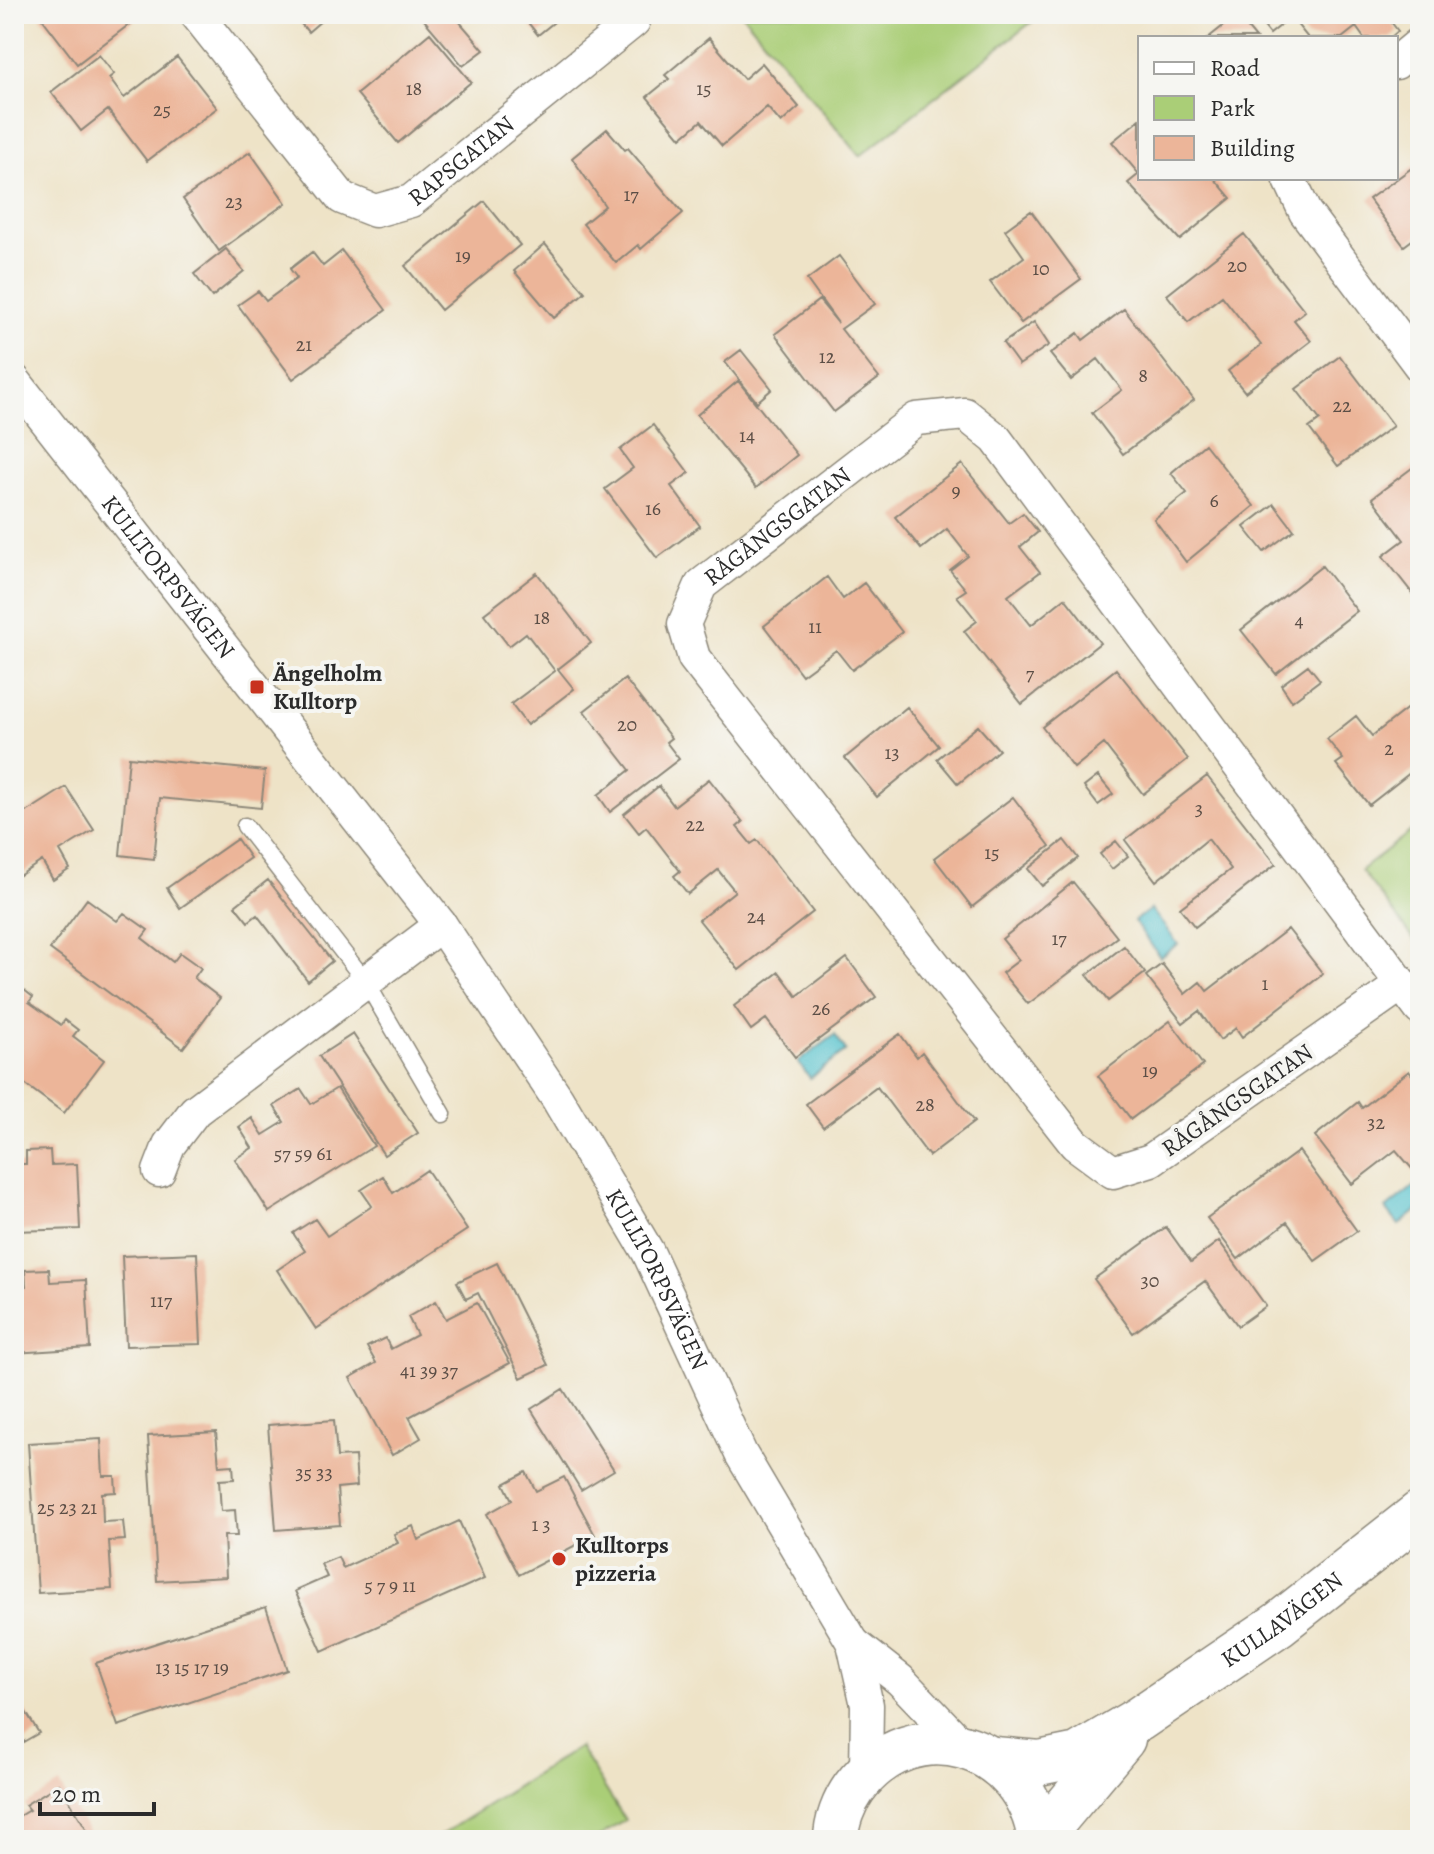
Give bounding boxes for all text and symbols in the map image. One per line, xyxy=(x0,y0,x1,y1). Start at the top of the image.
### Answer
legend xyxy=(1138,36,1398,180)
text: Road xyxy=(1210,52,1260,84)
house number: 18 xyxy=(406,75,422,102)
house number: 15 xyxy=(696,75,712,102)
text: Park xyxy=(1210,92,1255,124)
house number: 25 xyxy=(153,96,171,123)
street label: RAPSGATAN xyxy=(401,108,521,213)
text: Building xyxy=(1210,132,1295,164)
house number: 17 xyxy=(623,181,639,208)
house number: 23 xyxy=(225,188,243,215)
house number: 19 xyxy=(455,242,471,269)
house number: 20 xyxy=(1227,252,1247,279)
house number: 10 xyxy=(1032,255,1050,282)
house number: 21 xyxy=(296,331,312,358)
house number: 12 xyxy=(819,343,836,370)
house number: 8 xyxy=(1138,362,1148,389)
house number: 22 xyxy=(1333,392,1352,419)
house number: 14 xyxy=(739,422,755,449)
street label: RÅGÅNGSGATAN xyxy=(697,459,857,593)
house number: 9 xyxy=(951,477,961,504)
house number: 6 xyxy=(1209,487,1219,514)
street label: KULLTORPSVÄGEN xyxy=(94,488,242,665)
house number: 16 xyxy=(645,495,661,522)
house number: 18 xyxy=(534,604,550,631)
house number: 4 xyxy=(1294,607,1304,634)
house number: 11 xyxy=(808,613,822,640)
place label: Ängelholm Kulltorp xyxy=(272,657,382,717)
house number: 7 xyxy=(1026,660,1035,687)
marker: Ängelholm Kulltorp xyxy=(248,678,266,696)
house number: 20 xyxy=(617,711,637,738)
house number: 2 xyxy=(1384,735,1394,762)
house number: 13 xyxy=(884,739,900,766)
house number: 3 xyxy=(1195,795,1203,822)
house number: 22 xyxy=(686,811,705,838)
house number: 15 xyxy=(984,839,1000,866)
house number: 24 xyxy=(747,903,765,930)
house number: 17 xyxy=(1051,925,1067,952)
house number: 1 xyxy=(1262,970,1269,997)
house number: 26 xyxy=(812,995,830,1022)
street label: RÅGÅNGSGATAN xyxy=(1155,1036,1319,1164)
house number: 19 xyxy=(1142,1057,1158,1084)
house number: 28 xyxy=(915,1091,935,1118)
house number: 32 xyxy=(1367,1109,1385,1136)
house number: 57 59 61 xyxy=(274,1140,333,1167)
street label: KULLTORPSVÄGEN xyxy=(598,1183,716,1375)
house number: 30 xyxy=(1141,1267,1159,1294)
house number: 117 xyxy=(150,1287,173,1314)
house number: 41 39 37 xyxy=(400,1357,459,1384)
house number: 35 33 xyxy=(295,1459,333,1486)
house number: 25 23 21 xyxy=(37,1494,97,1521)
house number: 1 3 xyxy=(531,1511,551,1538)
place label: Kulltorps pizzeria xyxy=(575,1529,669,1589)
marker: Kulltorps pizzeria xyxy=(550,1550,568,1568)
street label: KULLAVÄGEN xyxy=(1215,1564,1349,1675)
house number: 5 7 9 11 xyxy=(364,1572,416,1599)
house number: 13 15 17 19 xyxy=(155,1654,229,1681)
scale bar xyxy=(40,1766,154,1816)
text: 20 m xyxy=(52,1778,101,1810)

